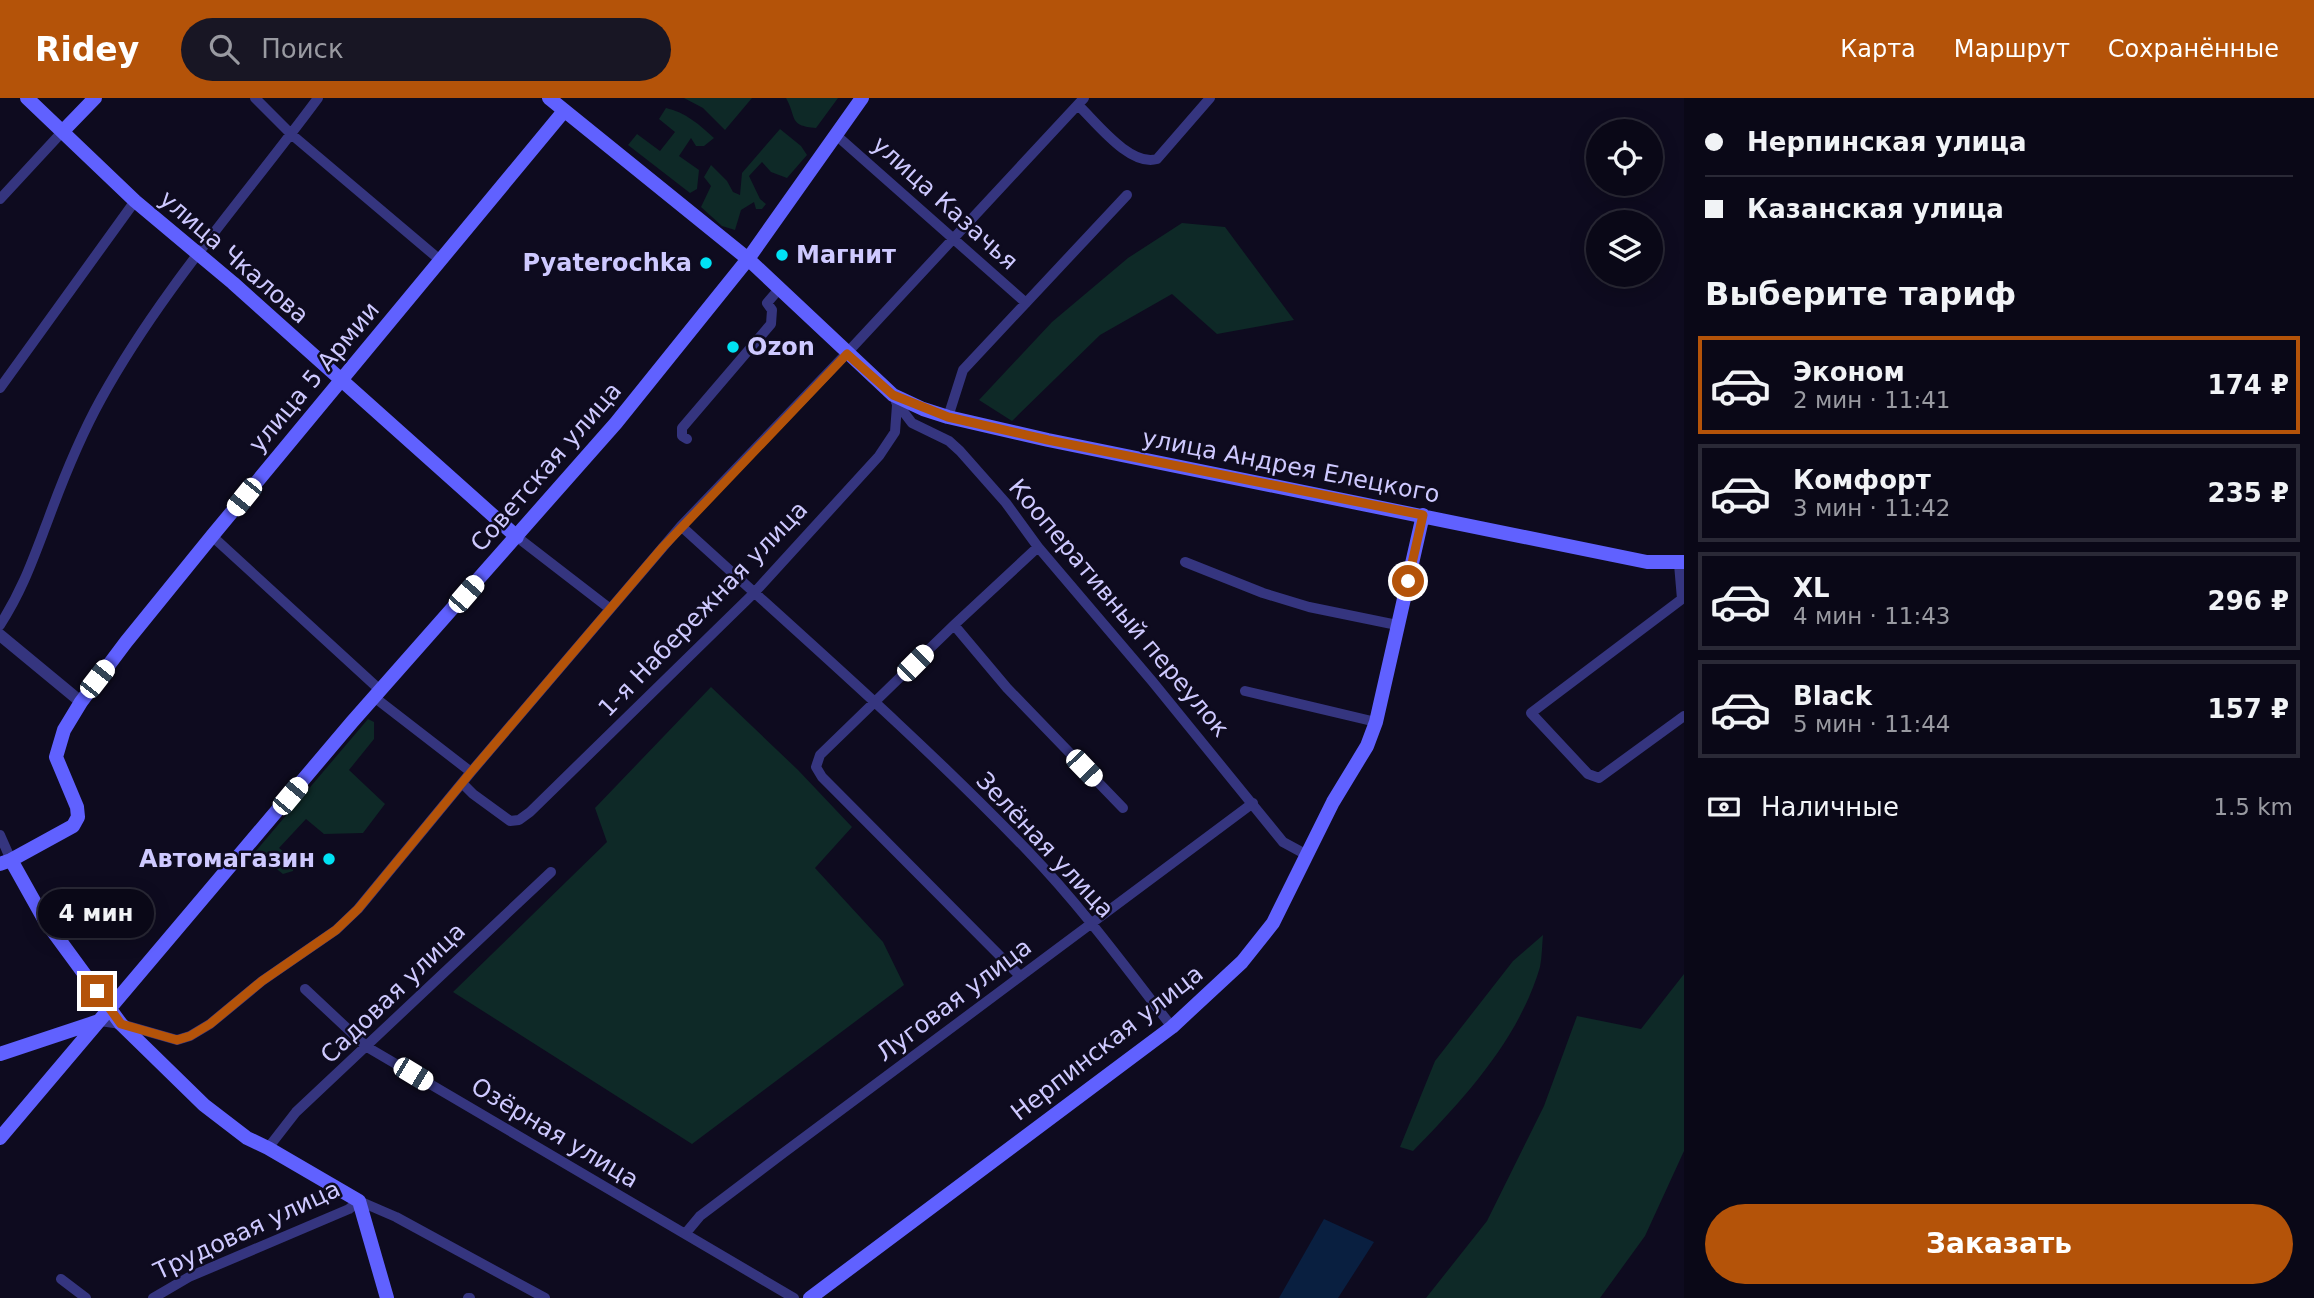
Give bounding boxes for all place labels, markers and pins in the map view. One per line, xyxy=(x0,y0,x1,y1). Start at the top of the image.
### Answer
place label: Магнит xyxy=(796,241,896,269)
marker: Магнит xyxy=(774,247,790,263)
place label: Pyaterochka xyxy=(523,249,692,277)
marker: Pyaterochka xyxy=(698,255,714,271)
place label: Ozon xyxy=(747,333,815,361)
marker: Ozon xyxy=(725,339,741,355)
place label: Автомагазин xyxy=(139,845,315,873)
marker: Автомагазин xyxy=(321,851,337,867)

